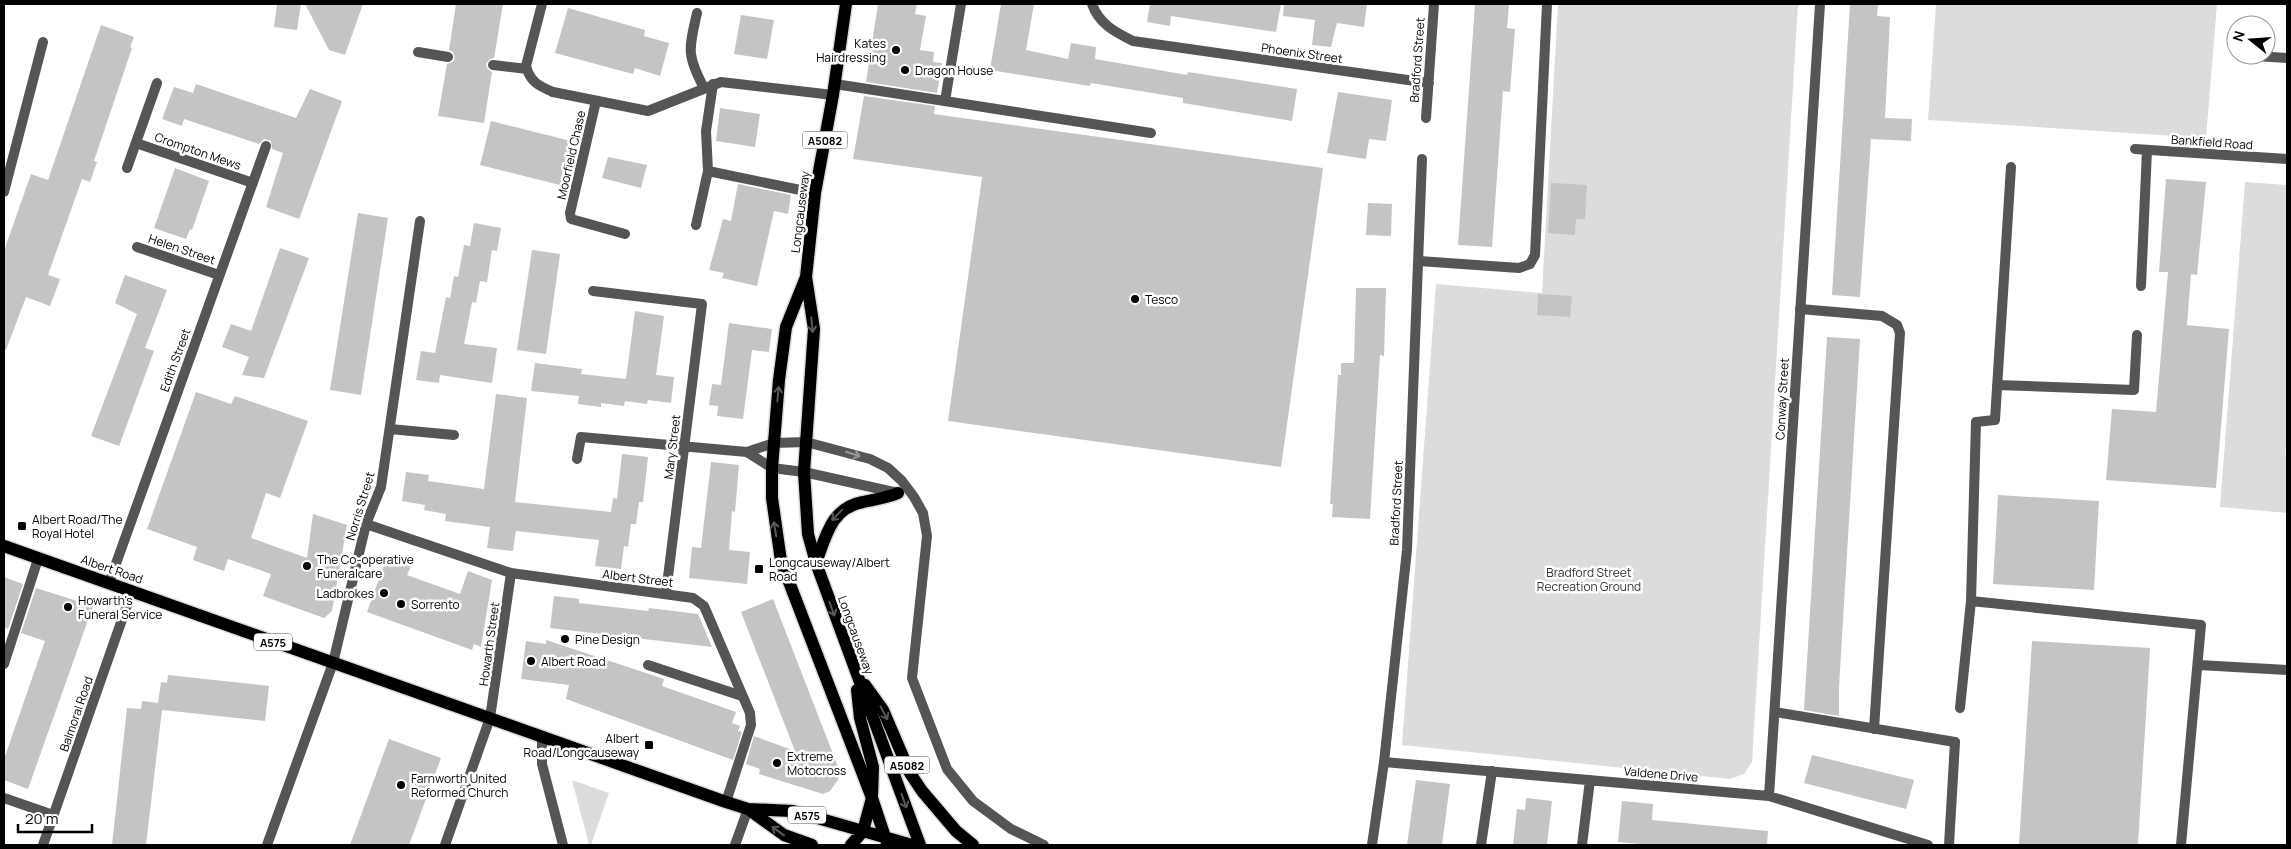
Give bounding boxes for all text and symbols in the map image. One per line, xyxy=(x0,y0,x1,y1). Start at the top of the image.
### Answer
north arrow xyxy=(2226,15,2276,65)
street label: Bradford Street xyxy=(1406,17,1428,103)
text: N xyxy=(2228,28,2249,44)
place label: Kates Hairdressing xyxy=(816,35,886,66)
street label: Phoenix Street xyxy=(1260,39,1344,67)
marker: Kates Hairdressing xyxy=(890,44,902,56)
place label: Dragon House xyxy=(915,62,993,79)
marker: Dragon House xyxy=(899,64,911,76)
street label: Moorfield Chase xyxy=(552,109,590,201)
street label: Crompton Mews xyxy=(152,128,244,174)
street label: Bankfield Road xyxy=(2170,131,2254,153)
road number: A5082 xyxy=(802,132,848,148)
street label: Longcauseway xyxy=(787,169,814,254)
street label: Helen Street xyxy=(146,230,218,268)
place label: Tesco xyxy=(1145,291,1178,308)
marker: Tesco xyxy=(1129,293,1141,305)
one-way arrow xyxy=(808,317,817,333)
street label: Edith Street xyxy=(156,326,194,394)
street label: Conway Street xyxy=(1771,357,1793,440)
one-way arrow xyxy=(773,386,783,402)
street label: Mary Street xyxy=(660,414,684,480)
one-way arrow xyxy=(845,450,861,460)
street label: Bradford Street xyxy=(1385,460,1407,546)
street label: Norris Street xyxy=(342,470,379,542)
one-way arrow xyxy=(831,509,843,522)
place label: Albert Road/The Royal Hotel xyxy=(32,511,122,542)
marker: Albert Road/The Royal Hotel xyxy=(16,520,28,532)
one-way arrow xyxy=(770,522,780,538)
street label: Albert Road xyxy=(79,550,145,588)
place label: The Co-operative Funeralcare xyxy=(317,551,414,582)
place label: Longcauseway/Albert Road xyxy=(769,554,890,585)
marker: The Co-operative Funeralcare xyxy=(301,560,313,572)
marker: Longcauseway/Albert Road xyxy=(753,563,765,575)
park label: Bradford Street Recreation Ground xyxy=(1537,564,1641,595)
street label: Albert Street xyxy=(602,565,675,591)
place label: Ladbrokes xyxy=(317,585,374,602)
marker: Ladbrokes xyxy=(378,587,390,599)
place label: Howarth's Funeral Service xyxy=(78,592,162,623)
street label: Longcauseway xyxy=(834,593,878,677)
place label: Sorrento xyxy=(411,596,460,613)
marker: Sorrento xyxy=(395,598,407,610)
marker: Howarth's Funeral Service xyxy=(62,601,74,613)
street label: Howarth Street xyxy=(475,601,503,687)
one-way arrow xyxy=(828,601,837,616)
place label: Pine Design xyxy=(575,631,640,648)
marker: Pine Design xyxy=(559,633,571,645)
road number: A575 xyxy=(254,634,292,650)
place label: Albert Road xyxy=(541,653,606,670)
marker: Albert Road xyxy=(525,655,537,667)
street label: Balmoral Road xyxy=(55,674,97,754)
one-way arrow xyxy=(879,705,889,720)
place label: Albert Road/Longcauseway xyxy=(523,730,640,761)
marker: Albert Road/Longcauseway xyxy=(643,739,655,751)
place label: Extreme Motocross xyxy=(787,748,846,779)
road number: A5082 xyxy=(884,756,930,774)
marker: Extreme Motocross xyxy=(771,757,783,769)
street label: Valdene Drive xyxy=(1623,762,1699,786)
place label: Farnworth United Reformed Church xyxy=(411,770,509,801)
marker: Farnworth United Reformed Church xyxy=(395,779,407,791)
one-way arrow xyxy=(900,793,909,808)
scale bar xyxy=(18,802,91,834)
road number: A575 xyxy=(788,806,826,824)
text: 20 m xyxy=(25,808,58,829)
one-way arrow xyxy=(771,826,785,836)

